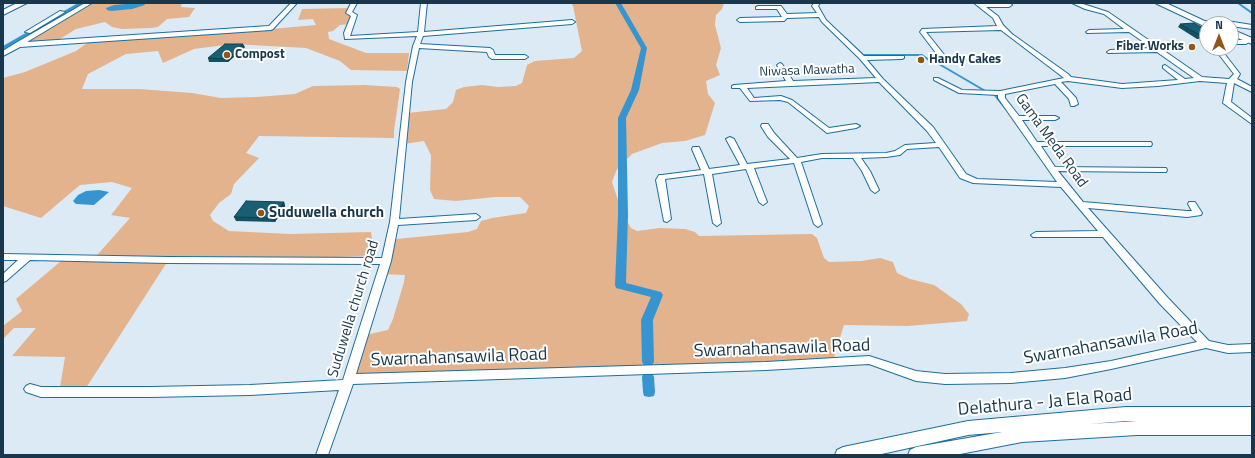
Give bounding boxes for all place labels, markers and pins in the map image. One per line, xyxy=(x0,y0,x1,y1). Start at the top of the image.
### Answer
place label: Fiber Works xyxy=(1116,39,1184,55)
marker: Fiber Works xyxy=(1187,42,1197,52)
place label: Compost xyxy=(235,47,285,63)
marker: Compost xyxy=(222,50,232,60)
place label: Handy Cakes xyxy=(929,52,1001,68)
marker: Handy Cakes xyxy=(916,55,926,65)
place label: Suduwella church xyxy=(269,204,384,222)
marker: Suduwella church xyxy=(256,208,266,218)

